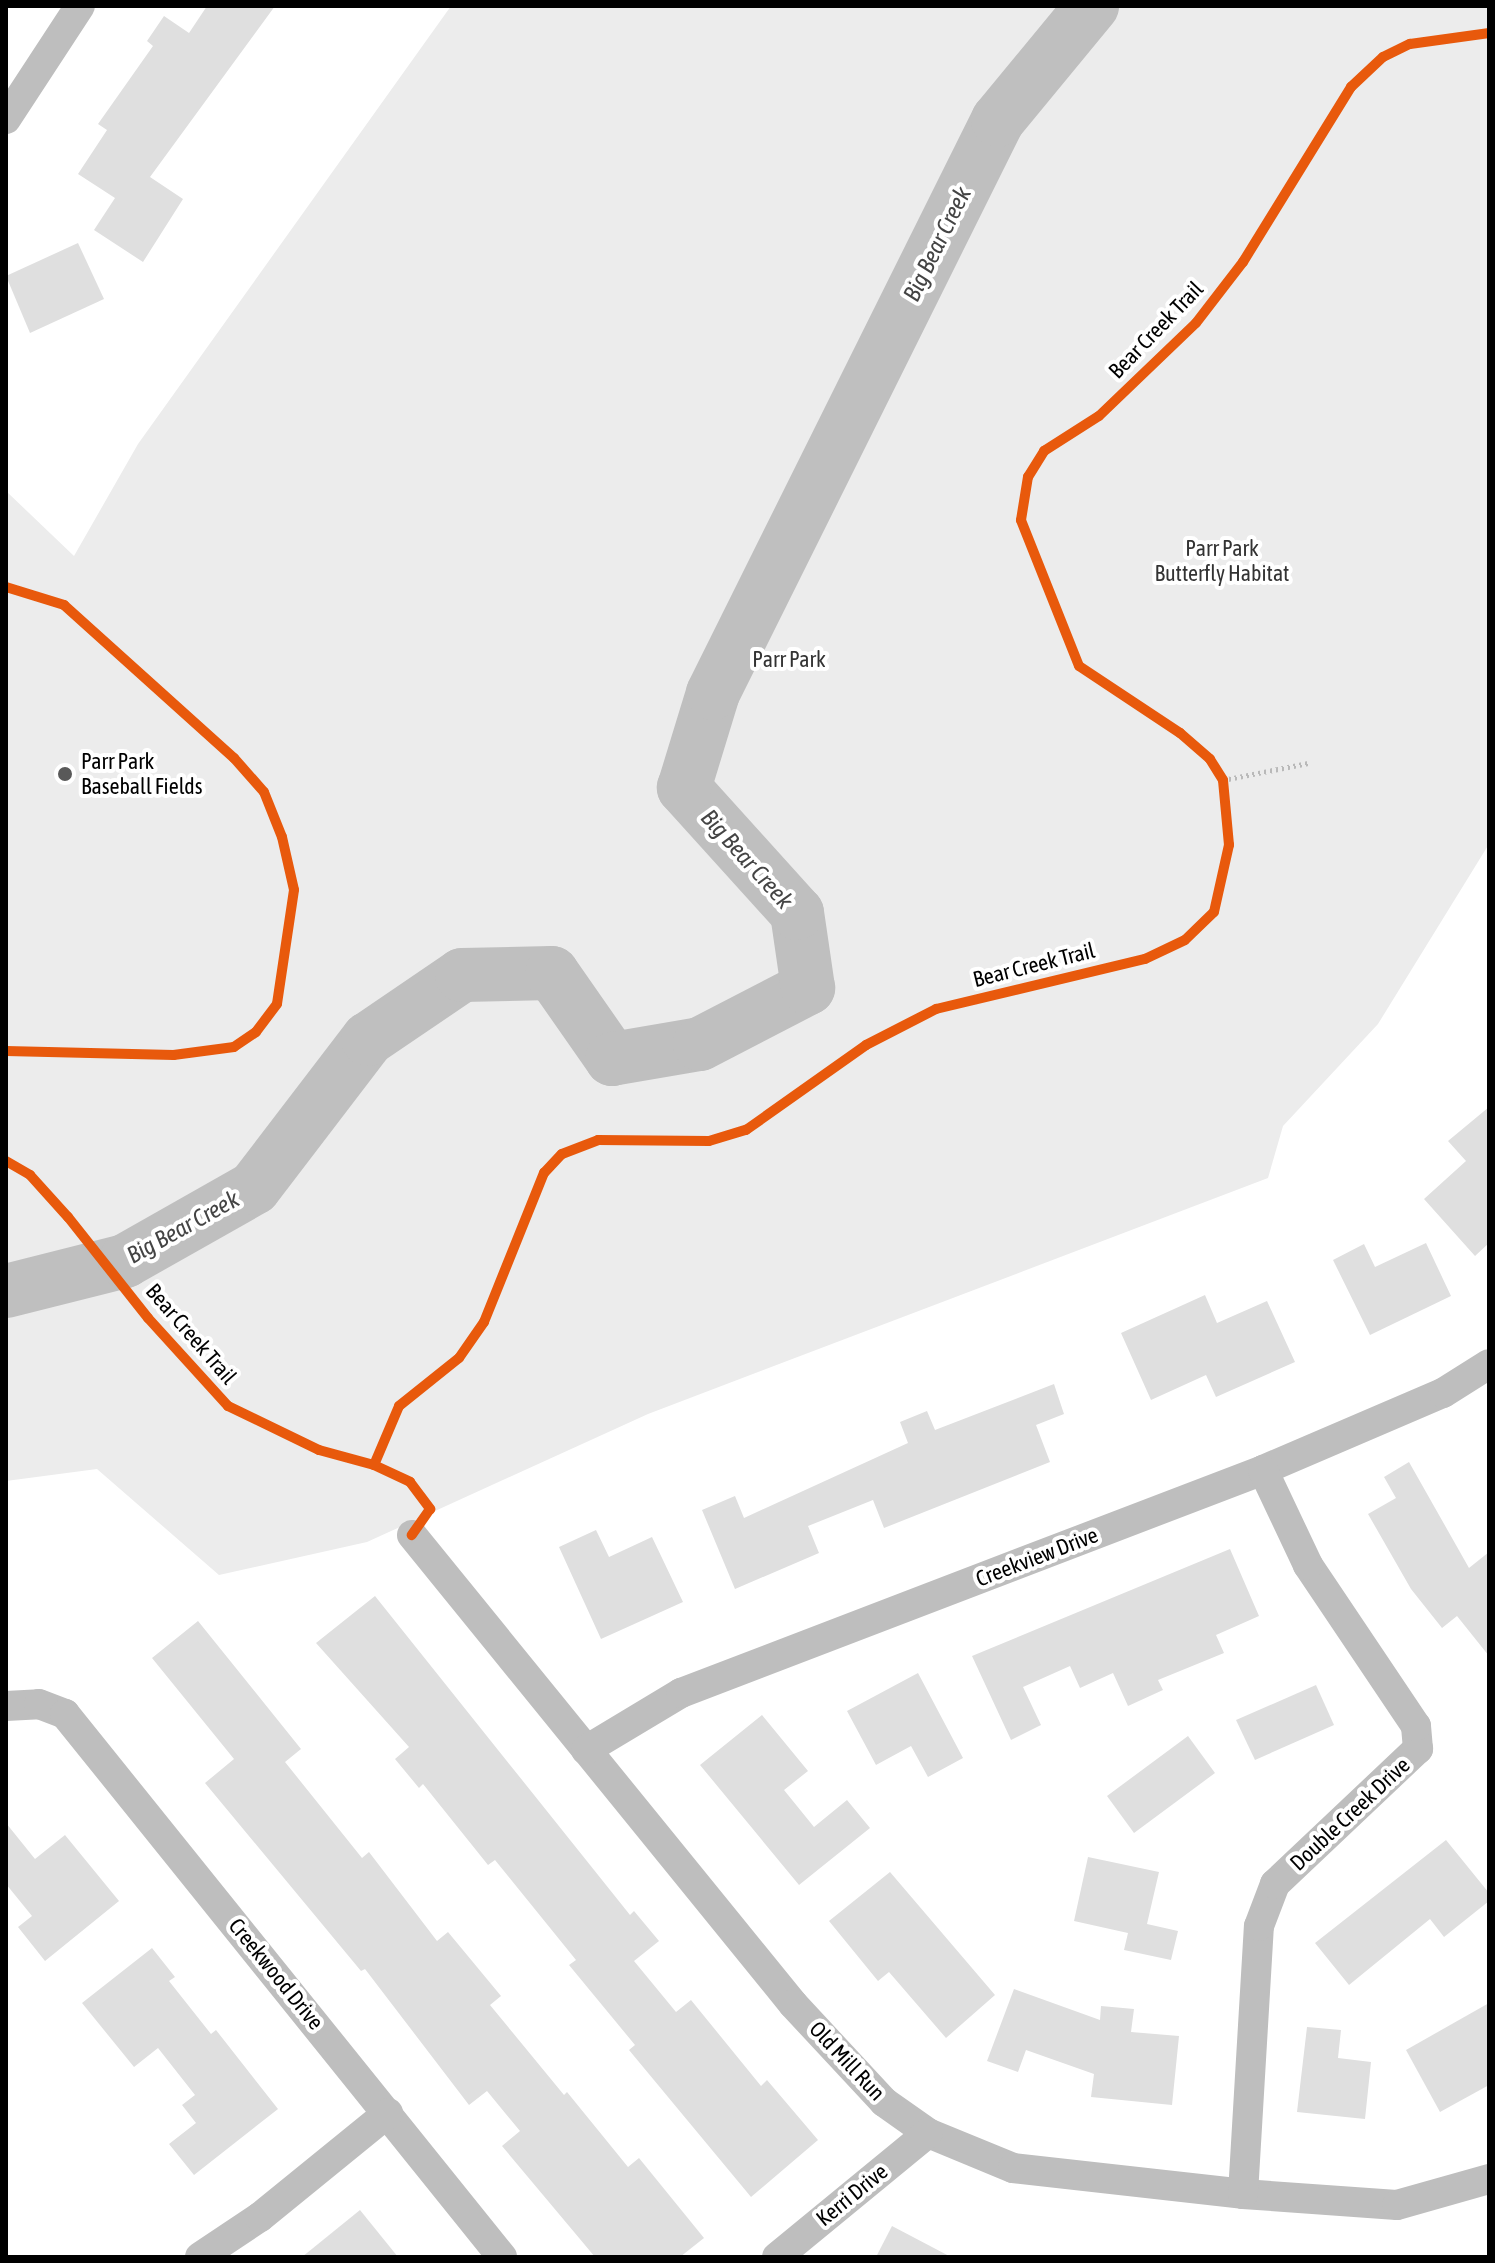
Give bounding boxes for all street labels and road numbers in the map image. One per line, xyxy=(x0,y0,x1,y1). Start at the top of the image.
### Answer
street label: Bear Creek Trail xyxy=(1103,276,1209,384)
street label: Bear Creek Trail xyxy=(970,937,1098,993)
street label: Bear Creek Trail xyxy=(140,1278,242,1390)
street label: Creekview Drive xyxy=(972,1522,1102,1592)
street label: Double Creek Drive xyxy=(1285,1752,1415,1876)
street label: Creekwood Drive xyxy=(223,1913,329,2035)
street label: Old Mill Run xyxy=(804,2016,890,2106)
street label: Kerri Drive xyxy=(811,2158,893,2232)

